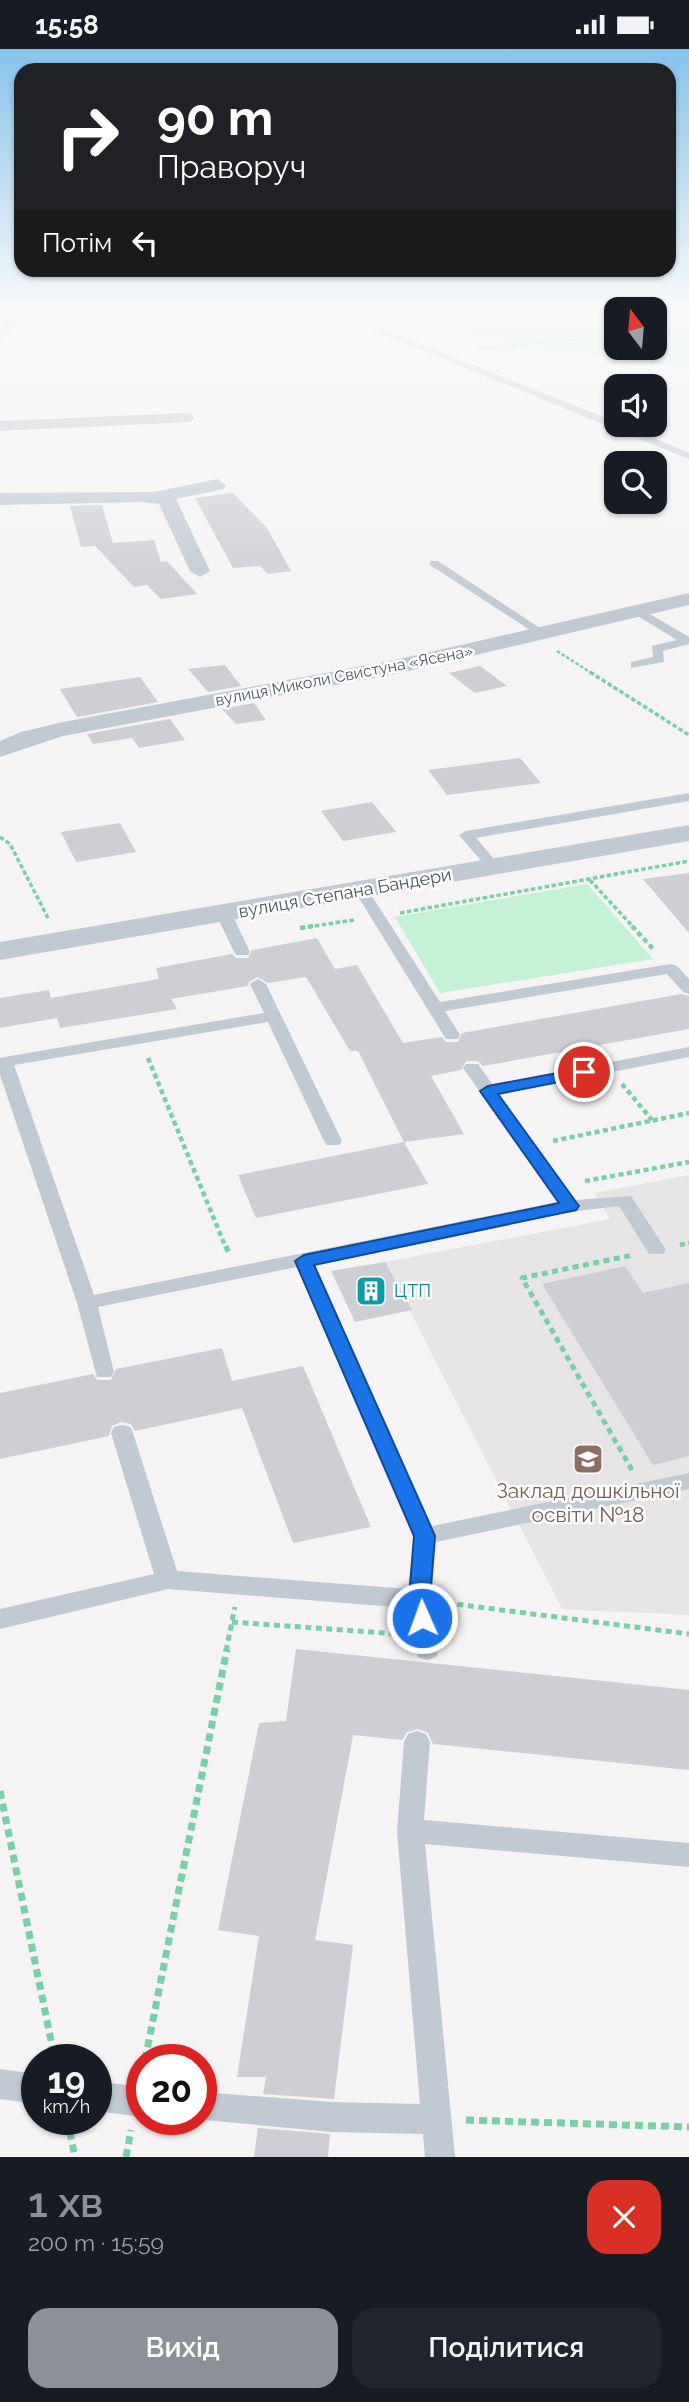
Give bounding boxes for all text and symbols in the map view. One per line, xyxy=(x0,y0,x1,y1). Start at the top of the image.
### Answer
text: 15:58 xyxy=(35,10,99,40)
text: 90 m xyxy=(157,89,273,146)
icon: right xyxy=(42,91,133,182)
text: Праворуч xyxy=(157,148,306,185)
icon: left xyxy=(126,224,164,262)
text: Потім xyxy=(42,228,112,258)
north arrow xyxy=(604,297,667,361)
map controls xyxy=(604,297,667,514)
button: sound xyxy=(604,374,667,437)
button: search xyxy=(604,451,667,514)
street label: вулиця Миколи Свистуна «Ясена» xyxy=(214,641,475,710)
street label: вулиця Степана Бандери xyxy=(237,863,453,922)
pin xyxy=(554,1042,614,1102)
icon: arrive xyxy=(565,1053,603,1091)
building icon: ЦТП xyxy=(354,1274,388,1308)
place label: ЦТП xyxy=(394,1280,431,1301)
school or university icon: Заклад дошкільної освіти №18 xyxy=(571,1442,605,1476)
place label: Заклад дошкільної освіти №18 xyxy=(496,1478,680,1527)
position arrow xyxy=(385,1581,459,1655)
speed limit sign: 20 xyxy=(126,2044,217,2135)
text: 19 xyxy=(48,2060,85,2101)
text: km/h xyxy=(43,2096,90,2117)
text: 1 хв xyxy=(28,2178,103,2227)
button: close xyxy=(587,2180,661,2254)
text: 200 m · 15:59 xyxy=(28,2229,164,2256)
button: Вихід xyxy=(28,2308,338,2388)
button: Поділитися xyxy=(352,2308,661,2388)

